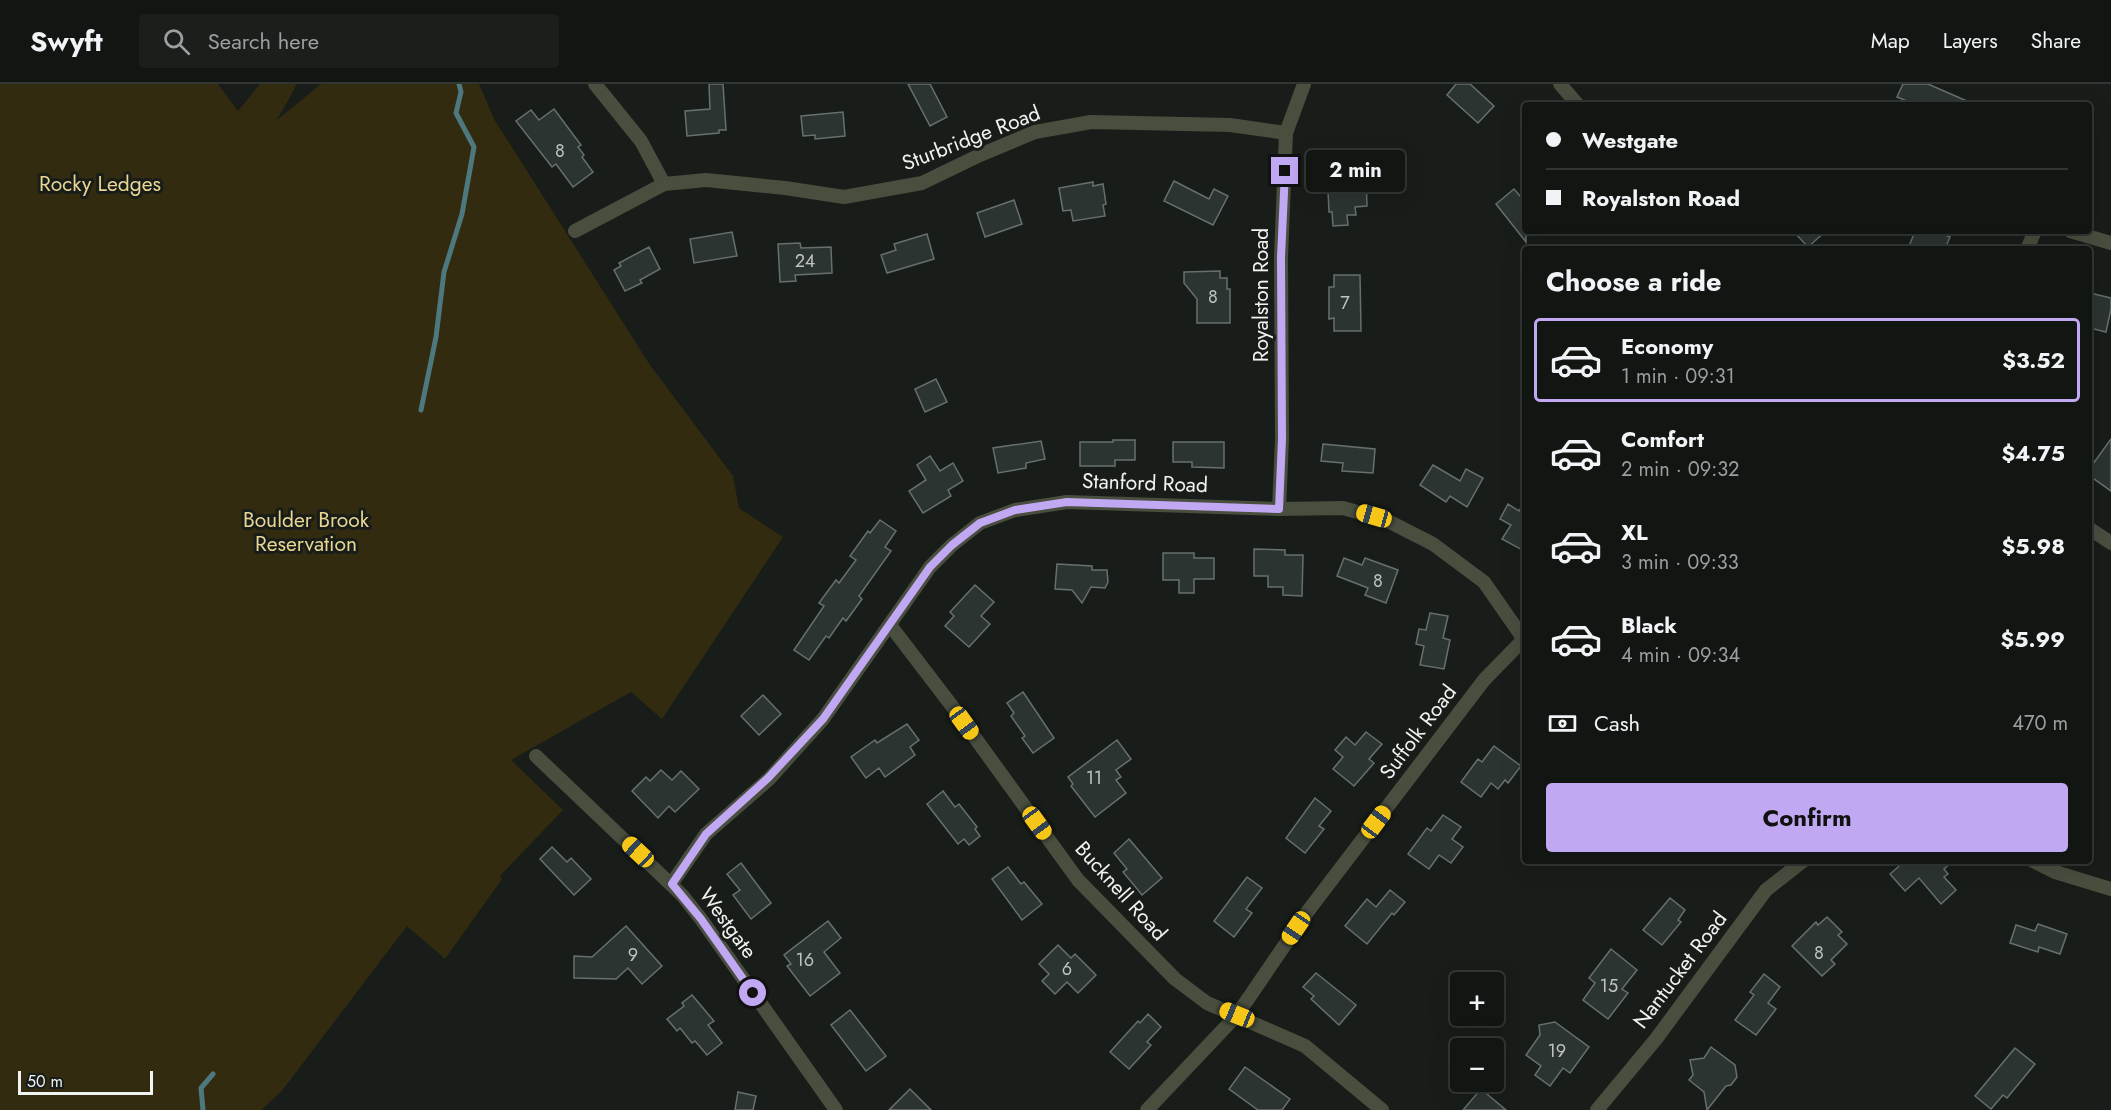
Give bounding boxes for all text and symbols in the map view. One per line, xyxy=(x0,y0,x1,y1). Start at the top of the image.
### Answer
search box xyxy=(139,14,559,68)
text: Swyft xyxy=(30,21,103,62)
icon: search xyxy=(160,25,193,58)
text: Search here xyxy=(208,25,319,57)
text: Map xyxy=(1871,26,1910,56)
text: Layers xyxy=(1943,26,1998,56)
text: Share xyxy=(2031,26,2081,56)
street label: Sturbridge Road xyxy=(898,98,1044,178)
text: Westgate xyxy=(1582,124,1678,156)
house number: 8 xyxy=(555,138,565,164)
callout: 2 min xyxy=(1306,150,1405,192)
text: 2 min xyxy=(1329,156,1382,185)
route end xyxy=(1271,157,1298,184)
park label: Rocky Ledges xyxy=(39,169,161,199)
text: Royalston Road xyxy=(1582,182,1740,214)
street label: Royalston Road xyxy=(1246,228,1276,362)
house number: 24 xyxy=(795,248,815,274)
text: Choose a ride xyxy=(1546,262,1721,301)
house number: 8 xyxy=(1208,284,1218,310)
house number: 7 xyxy=(1340,290,1350,316)
text: Economy xyxy=(1621,330,1713,362)
icon: car xyxy=(1549,333,1603,387)
text: $3.52 xyxy=(2002,344,2065,376)
text: 1 min · 09:31 xyxy=(1621,362,1735,391)
text: Comfort xyxy=(1621,423,1704,455)
icon: car xyxy=(1549,426,1603,480)
text: $4.75 xyxy=(2001,437,2065,469)
text: 2 min · 09:32 xyxy=(1621,455,1740,484)
street label: Stanford Road xyxy=(1082,466,1208,500)
car xyxy=(1354,502,1394,530)
park label: Boulder Brook Reservation xyxy=(243,505,370,559)
text: XL xyxy=(1621,516,1648,548)
icon: car xyxy=(1549,519,1603,573)
text: $5.98 xyxy=(2002,530,2065,562)
text: 3 min · 09:33 xyxy=(1621,548,1739,577)
house number: 8 xyxy=(1373,568,1383,594)
text: Black xyxy=(1621,609,1677,641)
icon: car xyxy=(1549,612,1603,666)
text: $5.99 xyxy=(2001,623,2065,655)
text: 4 min · 09:34 xyxy=(1621,641,1740,670)
street label: Suffolk Road xyxy=(1372,678,1464,786)
car xyxy=(946,703,982,743)
icon: cash xyxy=(1546,707,1579,740)
text: Cash xyxy=(1594,707,1640,739)
text: 470 m xyxy=(2012,709,2068,738)
house number: 11 xyxy=(1086,765,1102,791)
button: Confirm xyxy=(1546,783,2068,852)
car xyxy=(1358,802,1394,842)
car xyxy=(1019,803,1055,843)
car xyxy=(619,833,657,871)
street label: Bucknell Road xyxy=(1068,834,1174,948)
street label: Westgate xyxy=(692,881,764,965)
street label: Nantucket Road xyxy=(1626,905,1734,1035)
car xyxy=(1278,908,1314,948)
house number: 8 xyxy=(1814,940,1824,966)
house number: 9 xyxy=(628,942,638,968)
house number: 16 xyxy=(796,947,814,973)
house number: 6 xyxy=(1062,956,1072,982)
map controls xyxy=(1450,972,1504,1092)
button: + xyxy=(1450,972,1504,1026)
house number: 15 xyxy=(1600,973,1618,999)
route start xyxy=(739,979,766,1006)
car xyxy=(1217,1000,1257,1030)
button: − xyxy=(1450,1038,1504,1092)
house number: 19 xyxy=(1548,1038,1566,1064)
scale bar xyxy=(18,1068,153,1096)
text: 50 m xyxy=(27,1070,63,1093)

